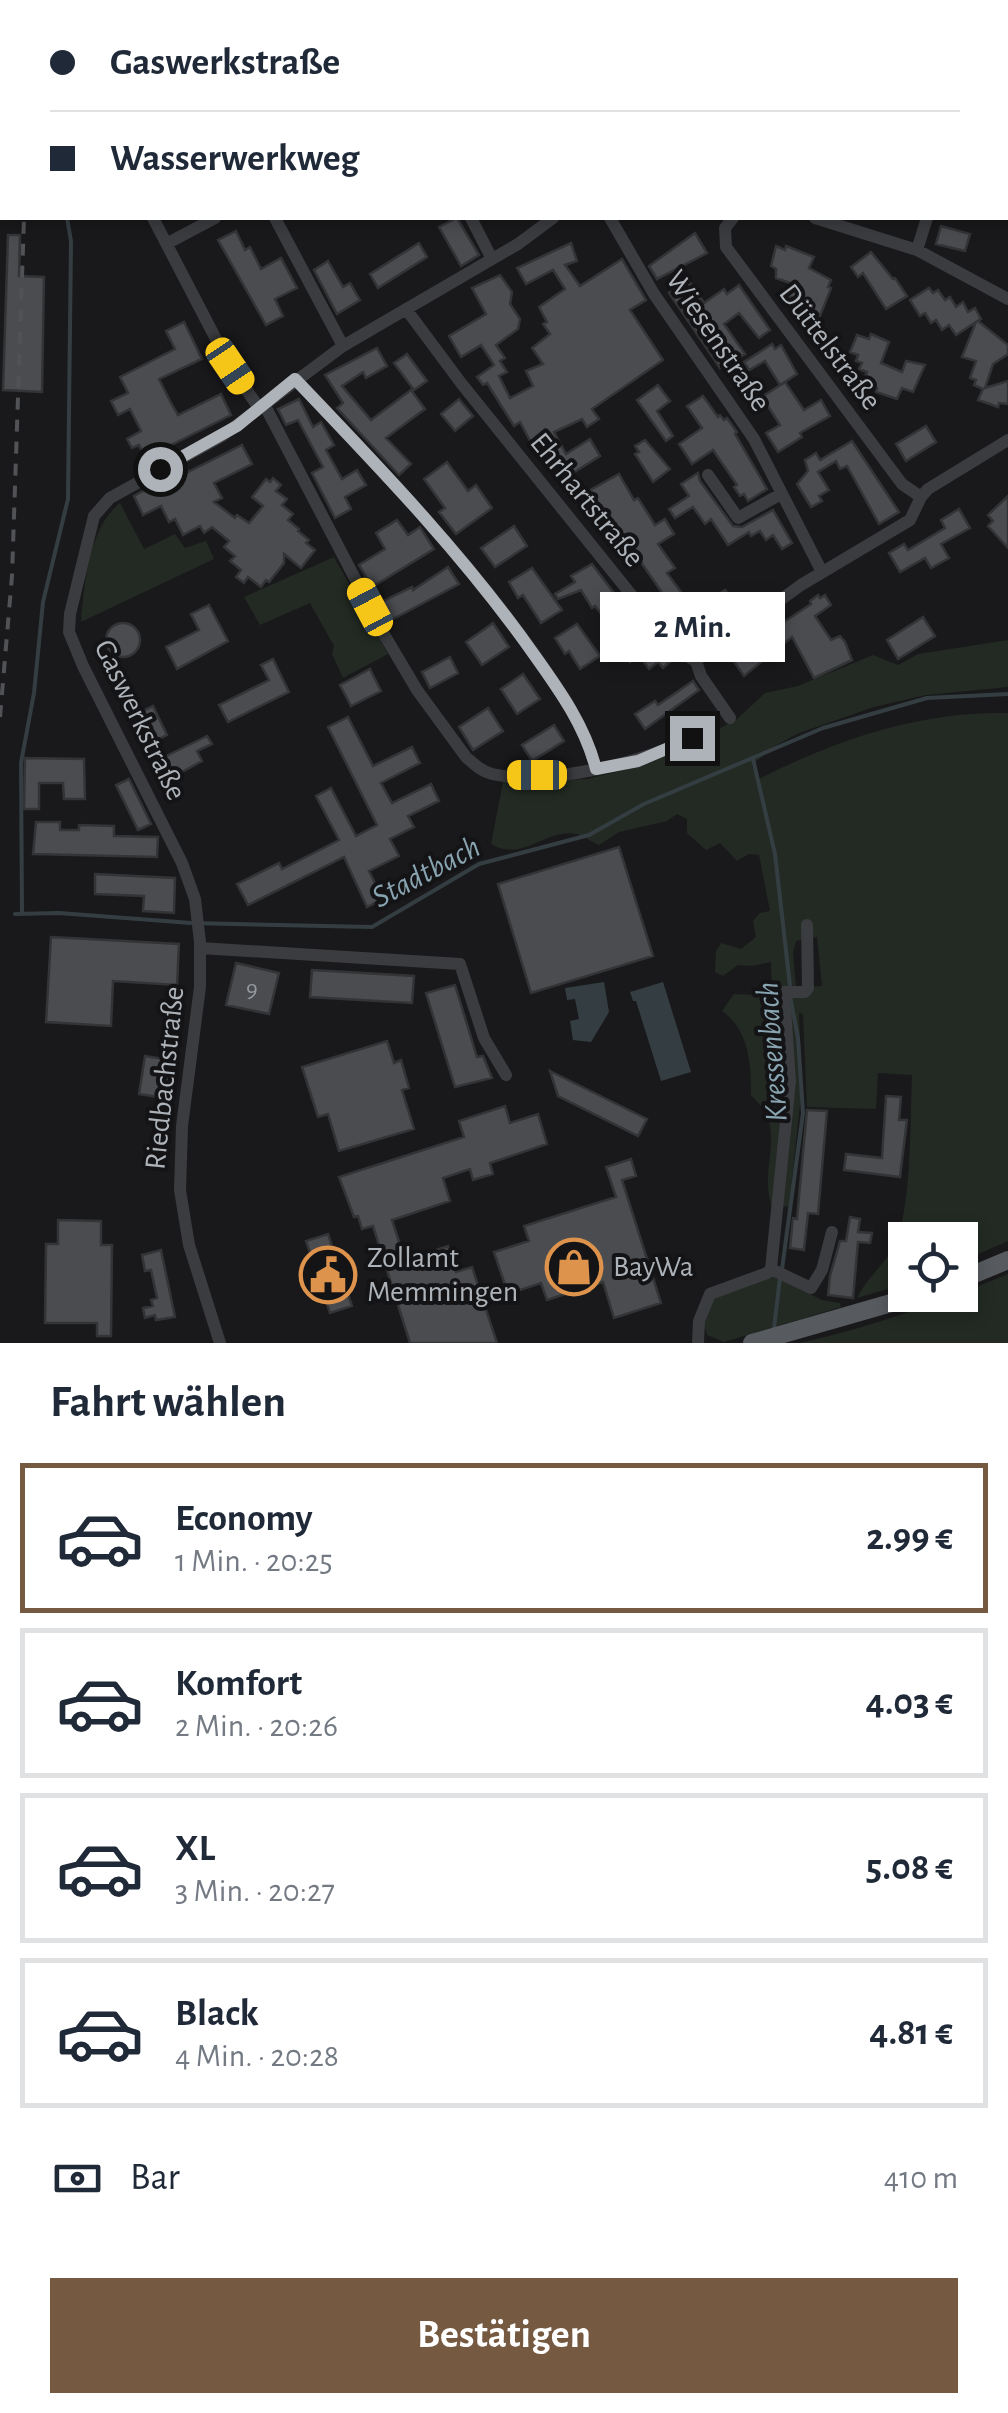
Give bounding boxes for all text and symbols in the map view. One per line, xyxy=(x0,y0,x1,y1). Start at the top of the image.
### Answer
text: Gaswerkstraße xyxy=(110,44,340,82)
text: Wasserwerkweg xyxy=(110,140,359,178)
street label: Wiesenstraße xyxy=(660,265,776,417)
street label: Düttelstraße xyxy=(773,278,887,416)
car xyxy=(201,333,259,399)
street label: Ehrhartstraße xyxy=(524,428,650,572)
route start xyxy=(138,447,183,492)
car xyxy=(343,573,397,641)
callout: 2 Min. xyxy=(600,593,784,663)
text: 2 Min. xyxy=(653,611,732,643)
street label: Gaswerkstraße xyxy=(88,635,192,805)
route end xyxy=(670,716,715,761)
car xyxy=(507,760,567,790)
water label: Stadtbach xyxy=(367,830,485,914)
house number: 9 xyxy=(246,977,258,1002)
water label: Kressenbach xyxy=(751,981,793,1123)
street label: Riedbachstraße xyxy=(140,985,190,1171)
map controls xyxy=(888,1222,978,1312)
button: locate xyxy=(888,1222,978,1312)
shop icon: BayWa xyxy=(544,1237,604,1297)
place label: Zollamt Memmingen xyxy=(367,1243,518,1307)
public building icon: Zollamt Memmingen xyxy=(298,1245,358,1305)
place label: BayWa xyxy=(613,1252,694,1282)
text: Fahrt wählen xyxy=(50,1380,286,1425)
icon: car xyxy=(55,1493,145,1583)
text: Economy xyxy=(175,1500,313,1538)
text: 2.99 € xyxy=(866,1519,953,1557)
text: 1 Min. · 20:25 xyxy=(175,1545,333,1577)
icon: car xyxy=(55,1658,145,1748)
text: Komfort xyxy=(175,1665,302,1703)
text: 4.03 € xyxy=(866,1684,953,1722)
text: 2 Min. · 20:26 xyxy=(175,1710,338,1742)
icon: car xyxy=(55,1823,145,1913)
text: XL xyxy=(175,1830,215,1868)
text: 5.08 € xyxy=(866,1849,953,1887)
text: 3 Min. · 20:27 xyxy=(175,1875,335,1907)
icon: car xyxy=(55,1988,145,2078)
text: Black xyxy=(175,1995,259,2033)
text: 4.81 € xyxy=(869,2014,953,2052)
text: 4 Min. · 20:28 xyxy=(175,2040,339,2072)
icon: cash xyxy=(50,2151,105,2206)
text: Bar xyxy=(130,2159,180,2197)
text: 410 m xyxy=(884,2162,958,2194)
button: Bestätigen xyxy=(50,2278,958,2393)

